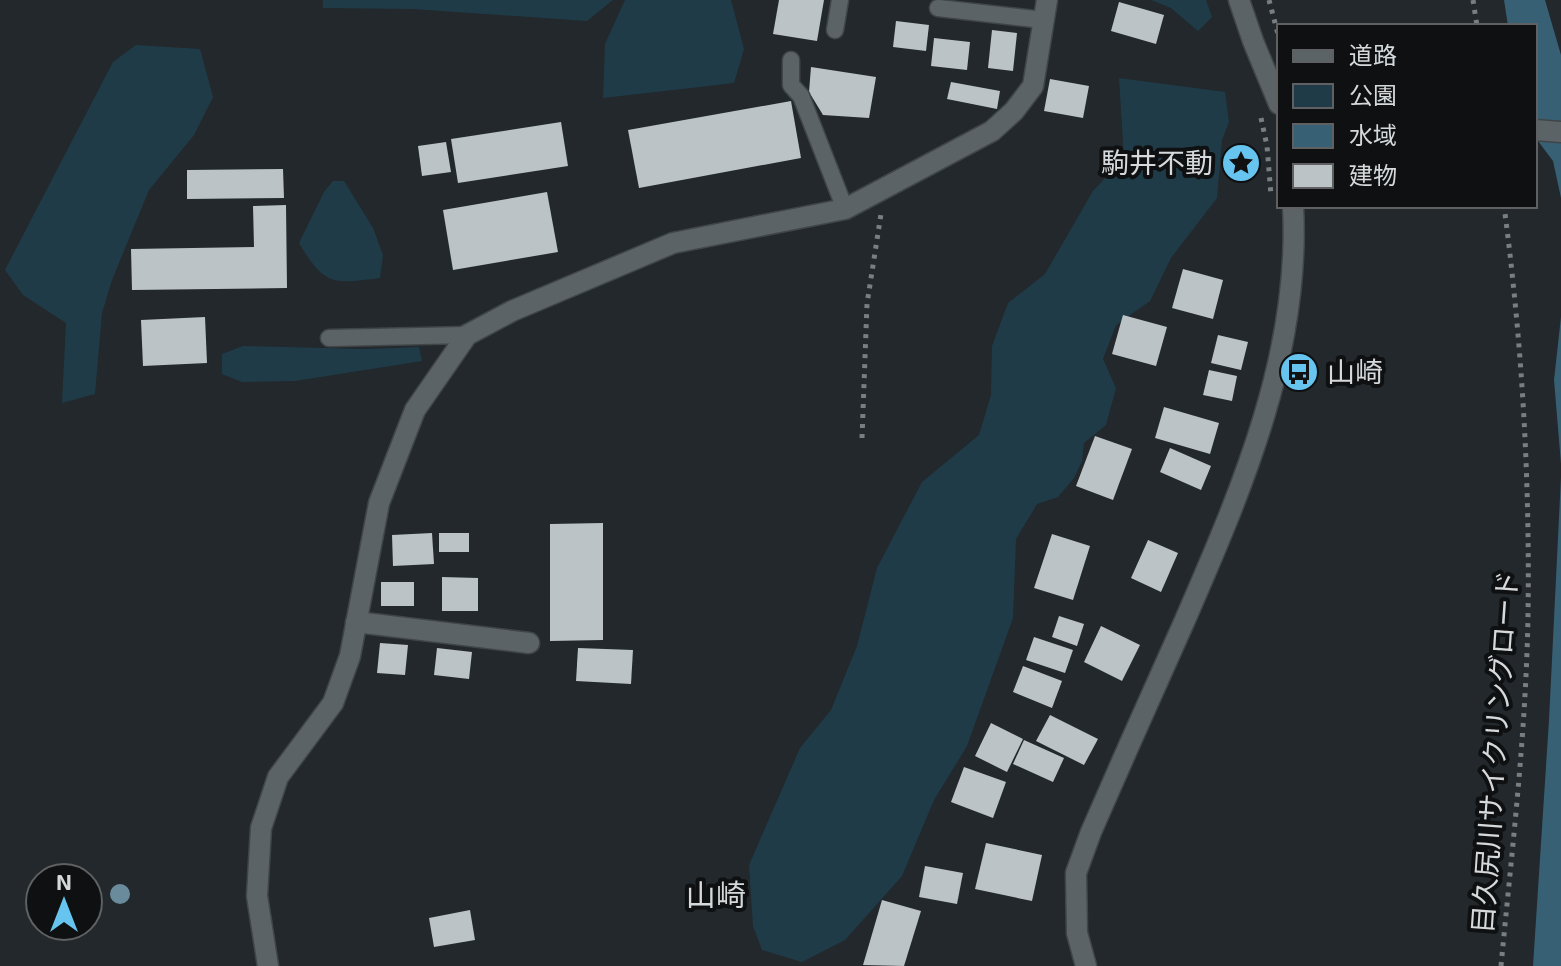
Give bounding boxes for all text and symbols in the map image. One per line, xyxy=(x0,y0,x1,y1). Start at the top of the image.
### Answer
legend xyxy=(1277,24,1537,208)
text: 道路 xyxy=(1349,40,1397,69)
text: 公園 xyxy=(1349,80,1397,109)
text: 水域 xyxy=(1349,120,1397,149)
place icon: 駒井不動 xyxy=(1220,142,1262,184)
place label: 駒井不動 xyxy=(1101,145,1213,179)
text: 建物 xyxy=(1349,160,1397,189)
bus stop icon: 山崎 xyxy=(1278,351,1320,393)
place label: 山崎 xyxy=(1327,354,1383,388)
street label: 目久尻川サイクリングロード xyxy=(1464,569,1524,934)
north arrow xyxy=(24,862,104,942)
text: N xyxy=(56,868,72,894)
district label: 山崎 xyxy=(686,876,746,912)

